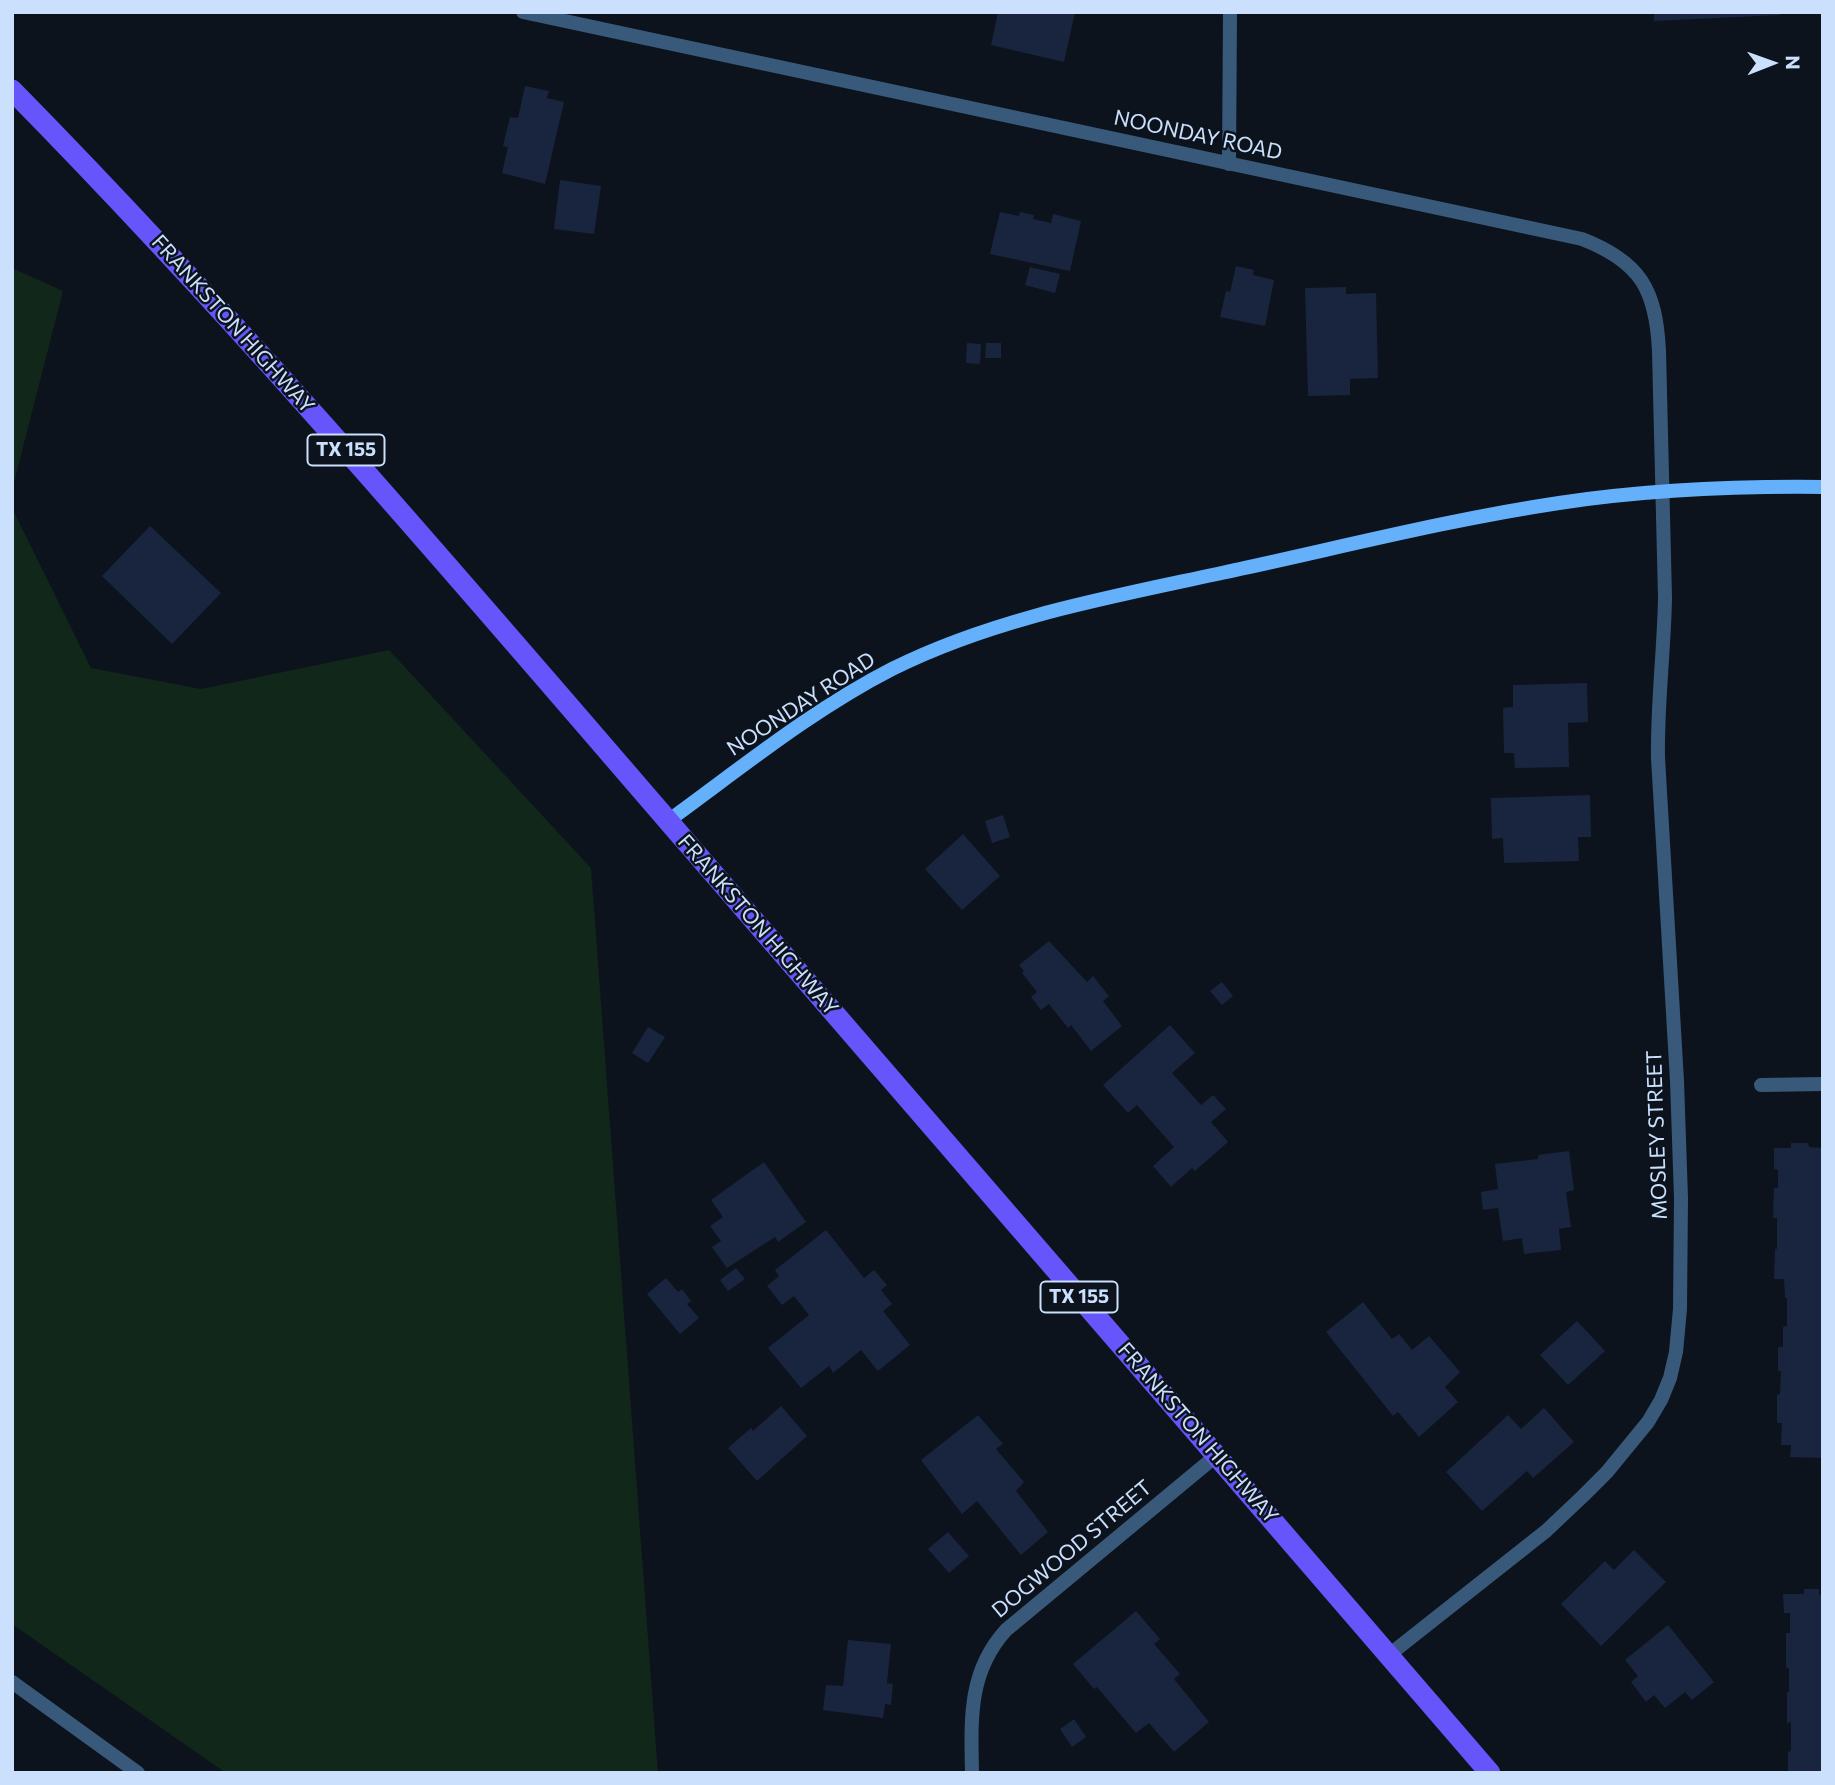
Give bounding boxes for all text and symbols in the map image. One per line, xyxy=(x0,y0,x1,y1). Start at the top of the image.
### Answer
north arrow xyxy=(1737,28,1807,98)
text: N xyxy=(1782,55,1805,70)
street label: NOONDAY ROAD xyxy=(1112,105,1284,165)
street label: FRANKSTON HIGHWAY xyxy=(146,230,320,418)
road number: TX 155 xyxy=(308,435,384,466)
street label: NOONDAY ROAD xyxy=(722,647,880,761)
street label: FRANKSTON HIGHWAY xyxy=(673,829,843,1021)
street label: MOSLEY STREET xyxy=(1641,1050,1673,1220)
road number: TX 155 xyxy=(1040,1282,1118,1312)
street label: FRANKSTON HIGHWAY xyxy=(1113,1337,1283,1529)
street label: DOGWOOD STREET xyxy=(987,1475,1157,1623)

